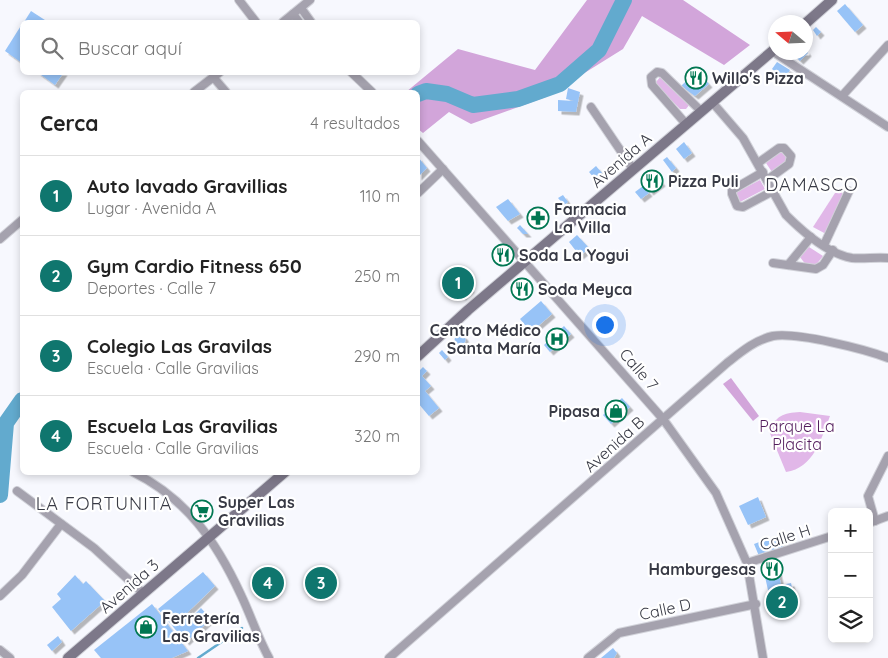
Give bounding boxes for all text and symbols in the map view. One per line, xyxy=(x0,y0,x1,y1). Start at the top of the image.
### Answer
north arrow xyxy=(768,15,813,60)
search box xyxy=(20,20,420,75)
icon: search xyxy=(38,34,66,62)
text: Buscar aquí xyxy=(78,36,182,60)
restaurant icon: Willo's Pizza xyxy=(684,66,708,90)
place label: Willo's Pizza xyxy=(712,68,804,88)
text: Cerca xyxy=(40,110,98,136)
text: 4 resultados xyxy=(310,113,400,133)
street label: Avenida A xyxy=(586,128,656,192)
restaurant icon: Pizza Puli xyxy=(640,169,664,193)
place label: Pizza Puli xyxy=(668,171,739,191)
district label: DAMASCO xyxy=(765,173,859,196)
text: Auto lavado Gravillias xyxy=(87,174,287,198)
text: 1 xyxy=(53,186,59,206)
text: 110 m xyxy=(360,186,400,206)
text: Lugar · Avenida A xyxy=(87,198,216,218)
place label: Farmacia La Villa xyxy=(554,199,627,237)
pharmacy icon: Farmacia La Villa xyxy=(526,206,550,230)
restaurant icon: Soda La Yogui xyxy=(491,243,515,267)
place label: Soda La Yogui xyxy=(519,245,629,265)
text: Gym Cardio Fitness 650 xyxy=(87,254,302,278)
pin: 1 xyxy=(442,264,474,302)
text: 2 xyxy=(51,266,61,286)
text: 250 m xyxy=(354,266,400,286)
restaurant icon: Soda Meyca xyxy=(510,277,534,301)
text: Deportes · Calle 7 xyxy=(87,278,216,298)
place label: Soda Meyca xyxy=(538,279,632,299)
your location xyxy=(592,312,618,338)
place label: Centro Médico Santa María xyxy=(430,320,541,358)
hospital icon: Centro Médico Santa María xyxy=(545,327,569,351)
text: Colegio Las Gravilas xyxy=(87,334,272,358)
street label: Calle 7 xyxy=(615,344,663,394)
text: 3 xyxy=(52,346,60,366)
text: 290 m xyxy=(354,346,400,366)
text: Escuela · Calle Gravilias xyxy=(87,358,259,378)
shop icon: Pipasa xyxy=(604,399,628,423)
place label: Pipasa xyxy=(549,401,600,421)
street label: Avenida B xyxy=(580,412,648,476)
text: Escuela Las Gravilias xyxy=(87,414,278,438)
park label: Parque La Placita xyxy=(759,416,835,454)
text: 4 xyxy=(51,426,61,446)
text: 320 m xyxy=(354,426,400,446)
text: Escuela · Calle Gravilias xyxy=(87,438,259,458)
district label: LA FORTUNITA xyxy=(36,492,172,515)
place label: Super Las Gravilias xyxy=(218,492,295,530)
supermarket icon: Super Las Gravilias xyxy=(190,499,214,523)
map controls xyxy=(828,508,873,643)
button: + xyxy=(828,508,873,553)
street label: Calle H xyxy=(757,519,813,555)
button: − xyxy=(828,553,873,598)
street label: Avenida 3 xyxy=(95,555,163,617)
restaurant icon: Hamburgesas xyxy=(760,557,784,581)
place label: Hamburgesas xyxy=(649,559,756,579)
pin: 4 xyxy=(252,564,284,602)
pin: 3 xyxy=(305,564,337,602)
pin: 2 xyxy=(766,583,798,621)
street label: Calle D xyxy=(637,594,693,624)
button: layers xyxy=(828,598,873,643)
place label: Ferretería Las Gravilias xyxy=(162,608,260,646)
shop icon: Ferretería Las Gravilias xyxy=(134,615,158,639)

